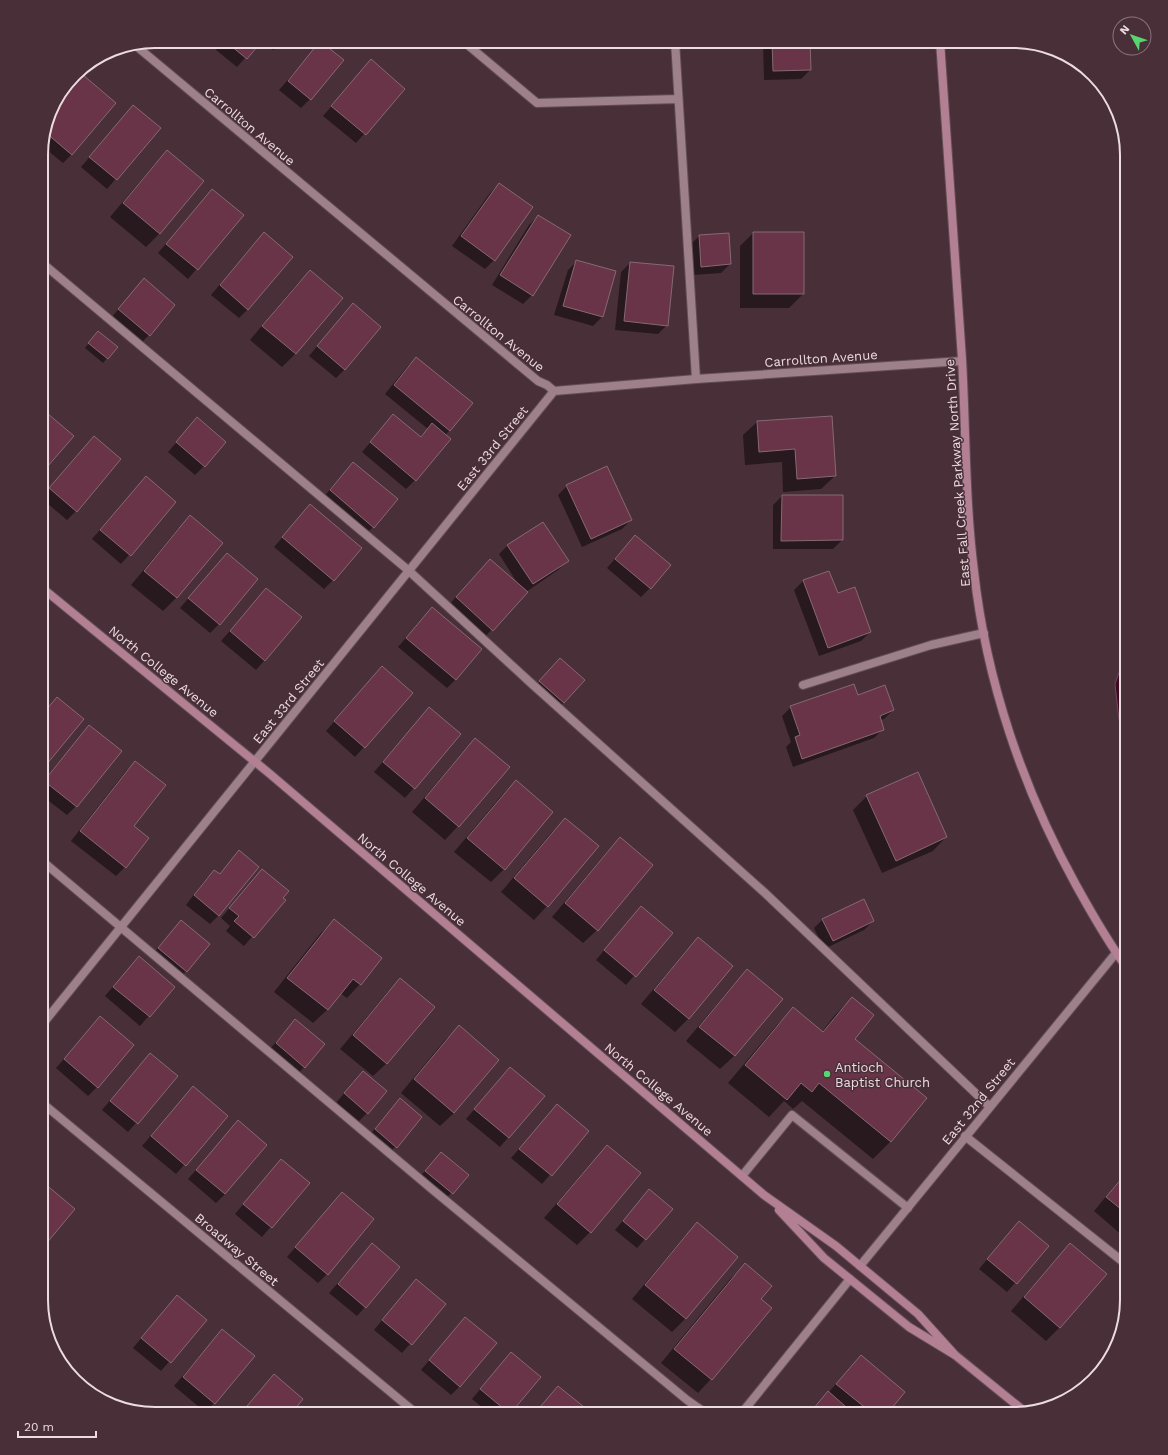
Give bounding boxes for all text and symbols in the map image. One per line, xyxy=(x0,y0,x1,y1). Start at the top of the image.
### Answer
north arrow xyxy=(1112,16,1152,56)
text: N xyxy=(1117,23,1132,37)
street label: Carrollton Avenue xyxy=(201,84,298,169)
street label: Carrollton Avenue xyxy=(450,292,547,375)
street label: Carrollton Avenue xyxy=(764,347,878,370)
street label: East Fall Creek Parkway North Drive xyxy=(942,359,973,587)
street label: East 33rd Street xyxy=(454,403,531,494)
street label: North College Avenue xyxy=(106,623,221,720)
street label: East 33rd Street xyxy=(250,656,327,747)
street label: North College Avenue xyxy=(355,830,469,929)
street label: North College Avenue xyxy=(602,1040,716,1139)
street label: East 32nd Street xyxy=(939,1054,1018,1148)
place label: Antioch Baptist Church xyxy=(835,1060,930,1090)
marker: Antioch Baptist Church xyxy=(822,1069,832,1079)
street label: Broadway Street xyxy=(192,1210,282,1289)
scale bar xyxy=(18,1413,96,1439)
text: 20 m xyxy=(24,1420,54,1434)

